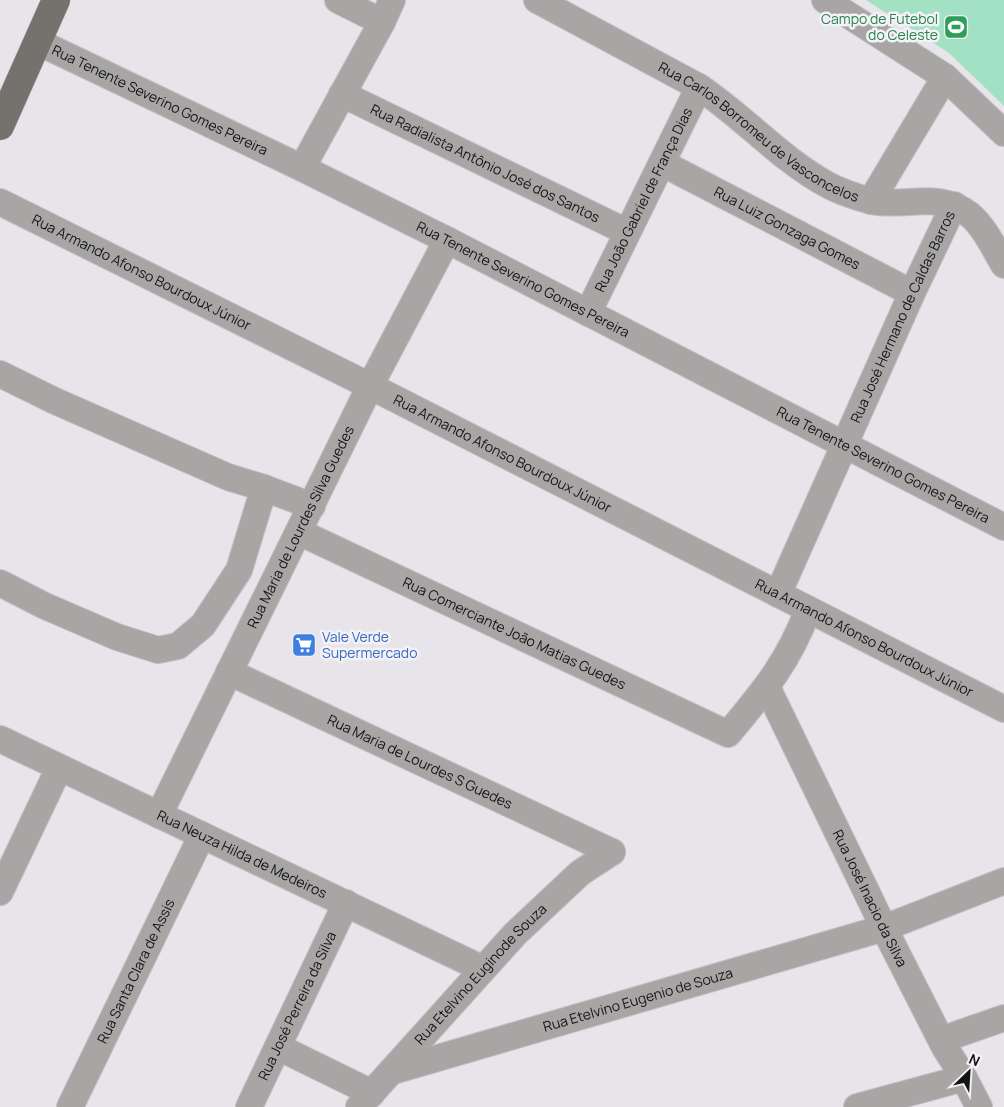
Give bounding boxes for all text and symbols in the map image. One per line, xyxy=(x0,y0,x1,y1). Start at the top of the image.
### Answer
place label: Campo de Futebol do Celeste xyxy=(821,9,938,44)
sports icon: Campo de Futebol do Celeste xyxy=(943,14,969,40)
street label: Rua Tenente Severino Gomes Pereira xyxy=(49,40,271,159)
street label: Rua Carlos Borromeu de Vasconcelos xyxy=(655,57,862,206)
street label: Rua Radialista Antônio José dos Santos xyxy=(367,99,603,226)
street label: Rua João Gabriel de França Dias xyxy=(590,104,696,295)
street label: Rua Luiz Gonzaga Gomes xyxy=(711,182,864,274)
street label: Rua José Hermano de Caldas Barros xyxy=(845,207,959,426)
street label: Rua Armando Afonso Bourdoux Júnior xyxy=(29,209,254,334)
street label: Rua Tenente Severino Gomes Pereira xyxy=(413,216,633,341)
street label: Rua Armando Afonso Bourdoux Júnior xyxy=(391,390,615,517)
street label: Rua Tenente Severino Gomes Pereira xyxy=(774,402,993,527)
street label: Rua Maria de Lourdes Silva Guedes xyxy=(242,422,358,631)
street label: Rua Comerciante João Matias Guedes xyxy=(400,572,629,694)
street label: Rua Armando Afonso Bourdoux Júnior xyxy=(752,574,977,701)
place label: Vale Verde Supermercado xyxy=(322,627,417,662)
supermarket icon: Vale Verde Supermercado xyxy=(291,632,317,658)
street label: Rua Maria de Lourdes S Guedes xyxy=(324,710,516,813)
street label: Rua Neuza Hilda de Medeiros xyxy=(154,805,330,902)
street label: Rua José Inacio da Silva xyxy=(829,826,912,970)
street label: Rua Santa Clara de Assis xyxy=(92,895,179,1046)
street label: Rua Etelvino Euginode Souza xyxy=(410,899,550,1048)
street label: Rua José Perreira da Silva xyxy=(253,928,340,1083)
street label: Rua Etelvino Eugenio de Souza xyxy=(540,963,735,1036)
north arrow xyxy=(944,1047,994,1097)
text: N xyxy=(966,1049,983,1071)

